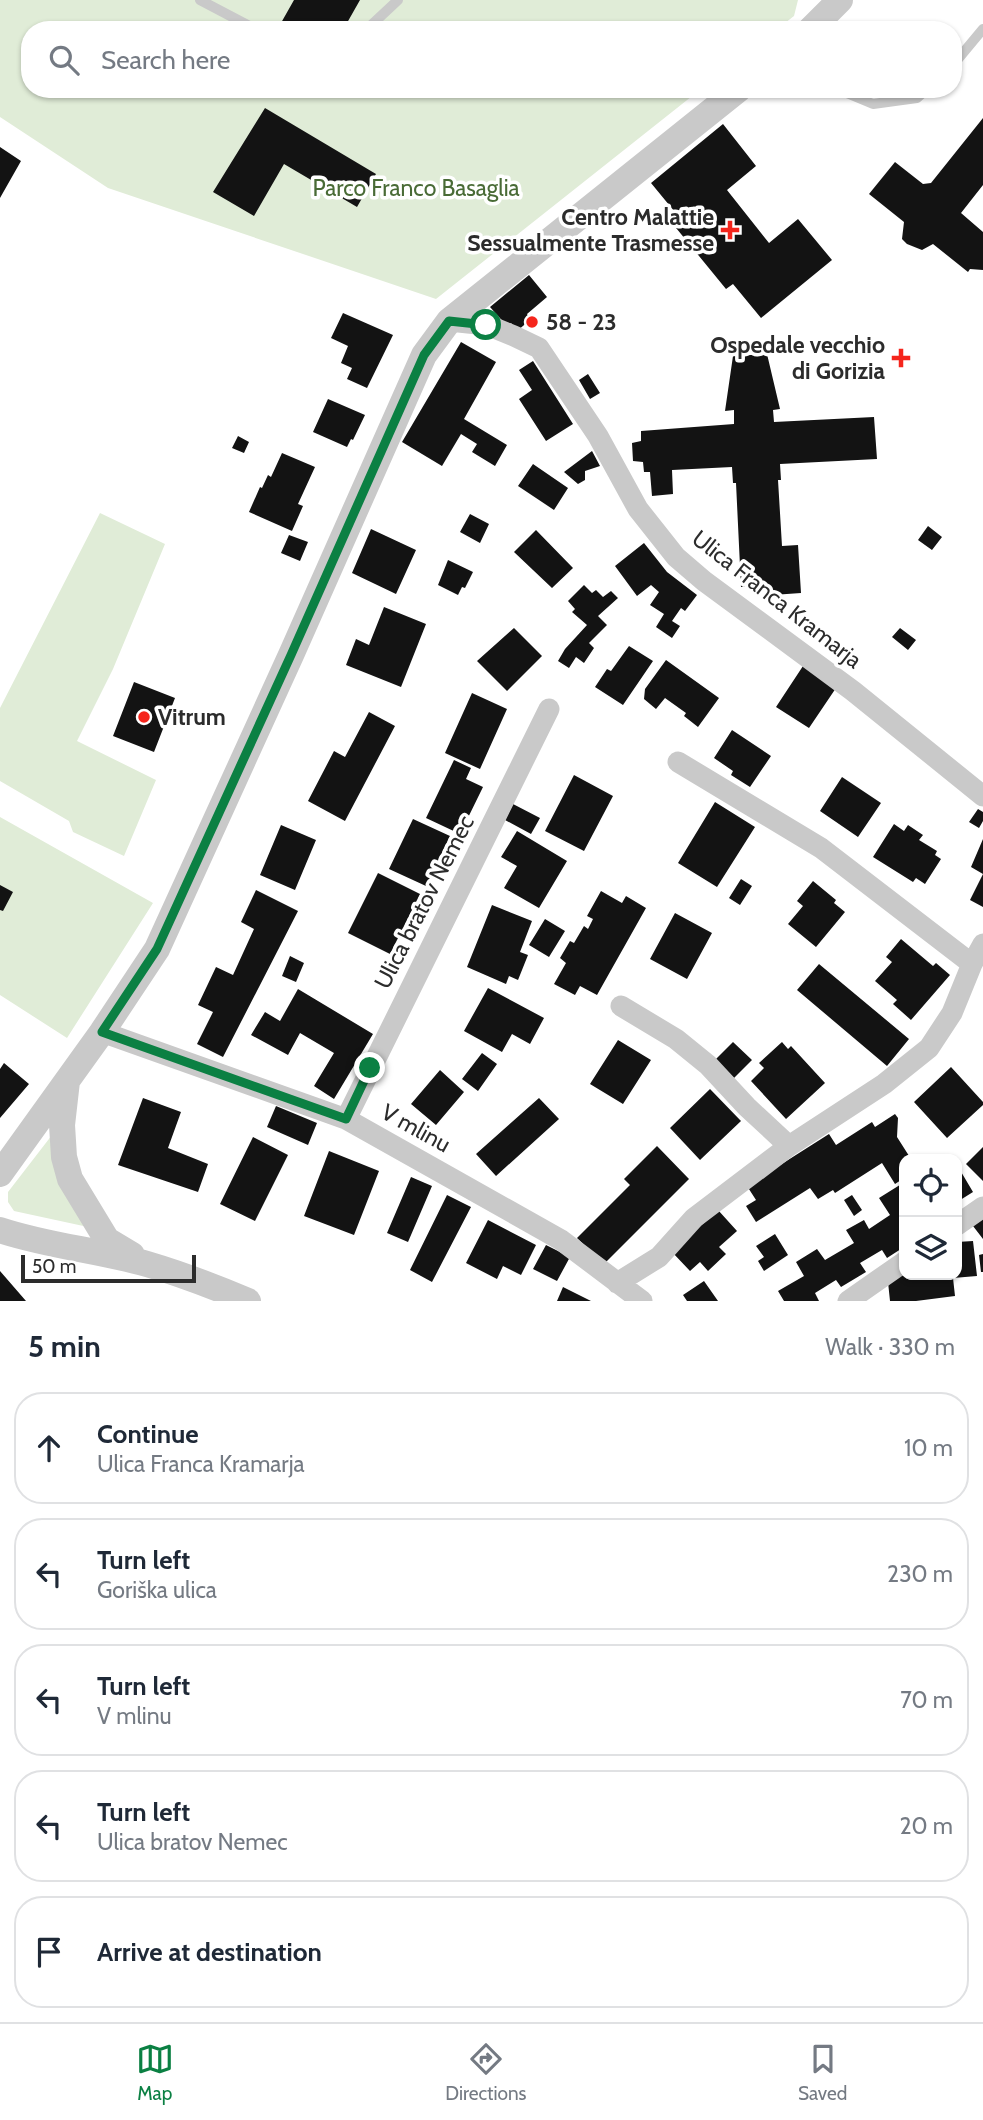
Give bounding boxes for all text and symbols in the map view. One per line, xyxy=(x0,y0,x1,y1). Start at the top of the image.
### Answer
search box xyxy=(21,21,962,98)
icon: search xyxy=(45,41,83,79)
text: Search here xyxy=(101,44,230,76)
park label: Parco Franco Basaglia xyxy=(312,174,520,202)
place label: Centro Malattie Sessualmente Trasmesse xyxy=(467,203,714,257)
marker: Centro Malattie Sessualmente Trasmesse xyxy=(720,220,740,240)
place label: 58 - 23 xyxy=(546,308,617,336)
route start xyxy=(470,309,501,340)
marker: 58 - 23 xyxy=(524,314,540,330)
place label: Ospedale vecchio di Gorizia xyxy=(710,331,886,385)
marker: Ospedale vecchio di Gorizia xyxy=(891,348,911,368)
street label: Ulica Franca Kramarja xyxy=(687,524,867,674)
place label: Vitrum xyxy=(158,703,226,731)
marker: Vitrum xyxy=(136,709,152,725)
street label: Ulica bratov Nemec xyxy=(368,811,480,993)
route end xyxy=(354,1052,385,1083)
street label: V mlinu xyxy=(377,1098,455,1158)
map controls xyxy=(899,1154,962,1280)
button: locate xyxy=(899,1154,962,1217)
button: layers xyxy=(899,1217,962,1280)
scale bar xyxy=(21,1252,196,1284)
text: 50 m xyxy=(32,1255,76,1278)
text: 5 min xyxy=(28,1328,101,1365)
text: Walk · 330 m xyxy=(825,1333,955,1361)
text: Continue xyxy=(97,1418,199,1450)
icon: ahead xyxy=(30,1429,68,1467)
text: 10 m xyxy=(904,1434,953,1462)
text: Ulica Franca Kramarja xyxy=(97,1450,305,1478)
text: Turn left xyxy=(97,1544,190,1576)
icon: left xyxy=(30,1555,68,1593)
text: 230 m xyxy=(887,1560,953,1588)
text: Goriška ulica xyxy=(97,1576,217,1604)
text: Turn left xyxy=(97,1670,190,1702)
icon: left xyxy=(30,1681,68,1719)
text: 70 m xyxy=(900,1686,953,1714)
text: V mlinu xyxy=(97,1702,172,1730)
text: Turn left xyxy=(97,1796,190,1828)
icon: left xyxy=(30,1807,68,1845)
text: 20 m xyxy=(900,1812,953,1840)
text: Ulica bratov Nemec xyxy=(97,1828,288,1856)
icon: arrive xyxy=(30,1933,68,1971)
text: Arrive at destination xyxy=(97,1936,322,1968)
tab: Map xyxy=(136,2040,174,2105)
tab: Directions xyxy=(445,2040,526,2105)
tab: Saved xyxy=(798,2040,847,2105)

